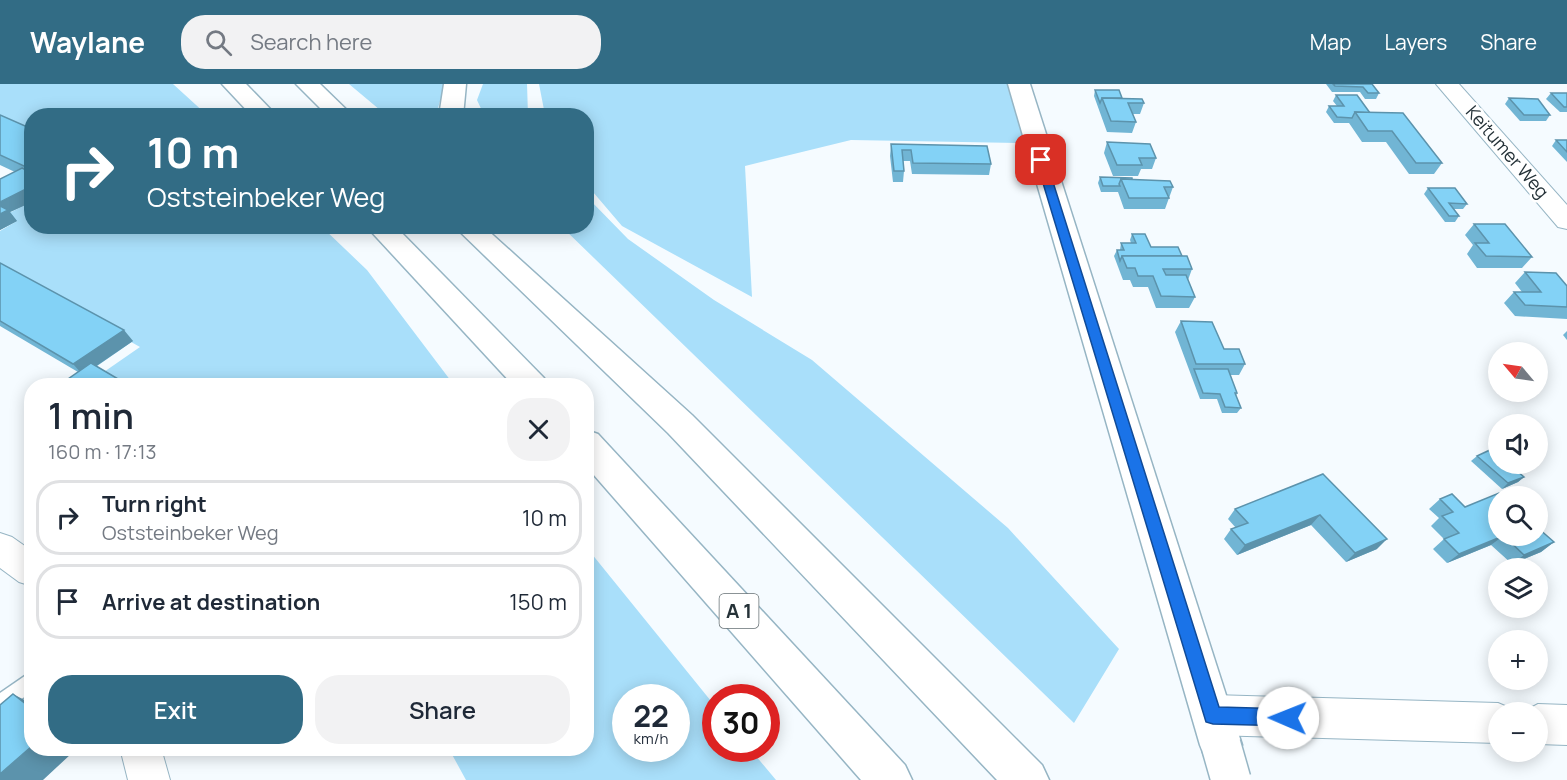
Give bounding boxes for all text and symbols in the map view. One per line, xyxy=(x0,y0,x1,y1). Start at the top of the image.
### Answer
search box xyxy=(181,15,601,69)
text: Waylane xyxy=(30,23,145,61)
icon: search xyxy=(202,26,235,59)
text: Search here xyxy=(250,27,372,57)
text: Map xyxy=(1310,28,1351,56)
text: Layers xyxy=(1384,28,1447,56)
text: Share xyxy=(1480,28,1537,56)
street label: Keitumer Weg xyxy=(1461,100,1555,203)
text: 10 m xyxy=(147,123,239,181)
icon: right xyxy=(48,132,126,210)
pin xyxy=(1015,134,1066,185)
icon: arrive xyxy=(1024,143,1057,176)
text: Oststeinbeker Weg xyxy=(147,178,385,215)
north arrow xyxy=(1488,342,1548,402)
map controls xyxy=(1488,342,1548,762)
text: 1 min xyxy=(48,391,134,440)
button: close xyxy=(507,398,570,461)
button: sound xyxy=(1488,414,1548,474)
text: 160 m · 17:13 xyxy=(48,438,157,465)
button: search xyxy=(1488,486,1548,546)
text: Turn right xyxy=(102,489,207,519)
icon: right xyxy=(51,501,84,534)
text: 10 m xyxy=(522,503,567,533)
text: Oststeinbeker Weg xyxy=(102,519,279,546)
button: layers xyxy=(1488,558,1548,618)
icon: arrive xyxy=(51,585,84,618)
text: Arrive at destination xyxy=(102,587,320,617)
text: 150 m xyxy=(509,587,567,617)
road number: A 1 xyxy=(720,594,758,628)
button: + xyxy=(1488,630,1548,690)
button: Exit xyxy=(48,675,303,744)
button: Share xyxy=(315,675,570,744)
speed limit sign: 30 xyxy=(702,684,780,762)
position arrow xyxy=(1256,686,1320,750)
text: 22 xyxy=(633,695,669,736)
button: − xyxy=(1488,702,1548,762)
text: km/h xyxy=(634,728,668,749)

